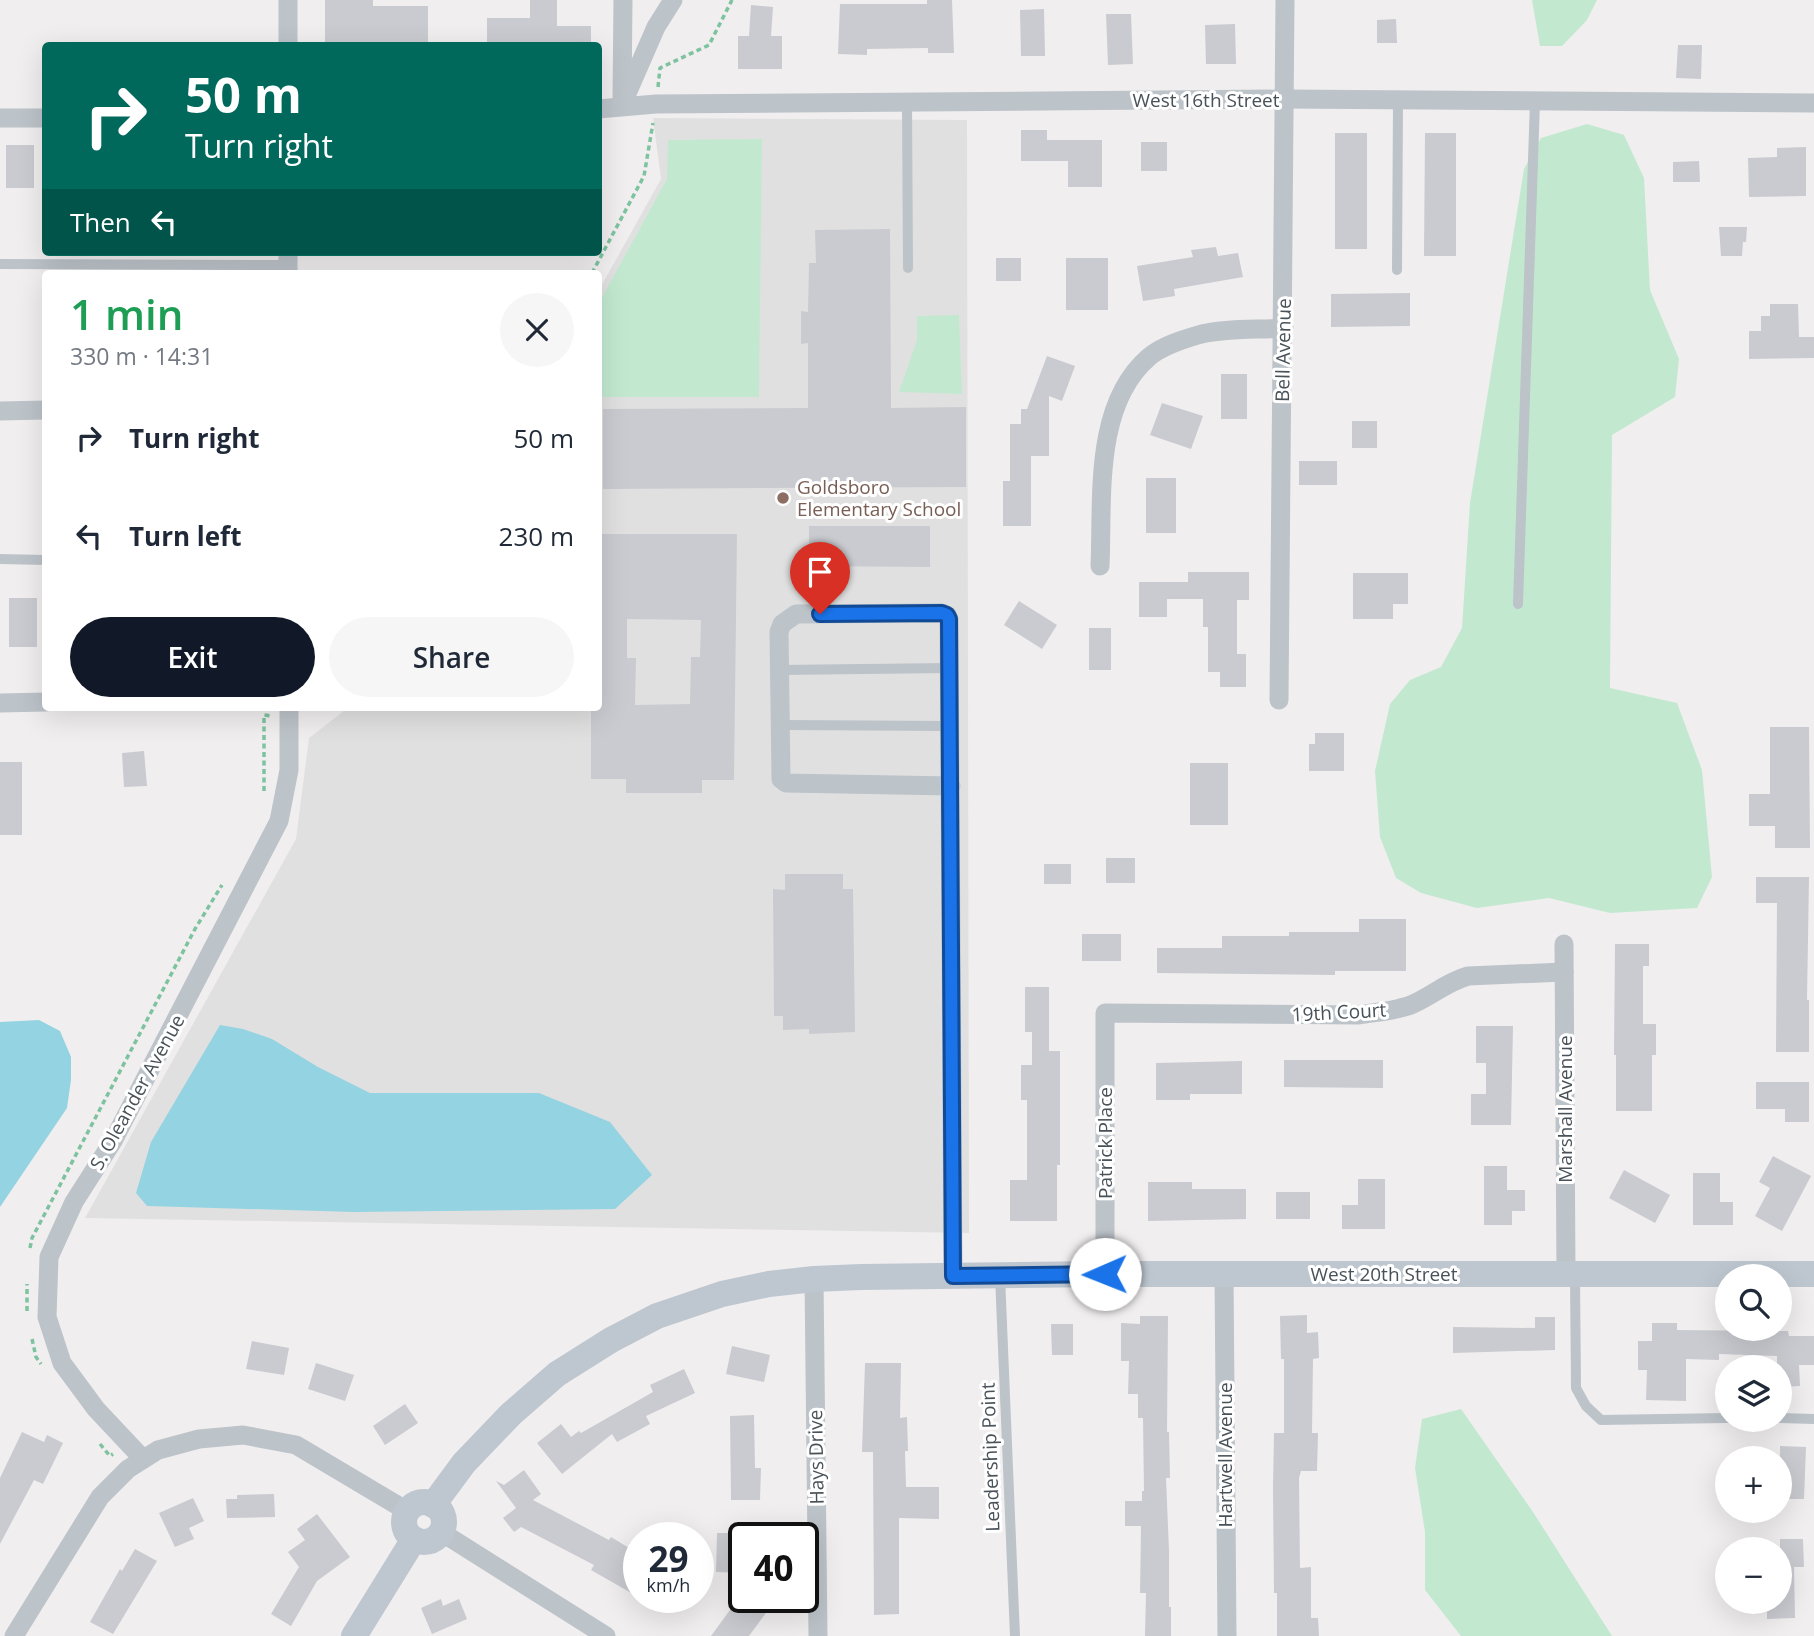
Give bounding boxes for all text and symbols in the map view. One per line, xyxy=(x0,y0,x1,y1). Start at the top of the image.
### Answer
text: 50 m xyxy=(185,61,302,127)
icon: right xyxy=(70,70,161,161)
street label: West 16th Street xyxy=(1132,87,1280,113)
text: Turn right xyxy=(185,124,333,167)
icon: left xyxy=(145,203,183,241)
text: Then xyxy=(70,204,131,240)
text: 1 min xyxy=(70,285,183,342)
button: close xyxy=(500,293,574,367)
street label: Bell Avenue xyxy=(1269,298,1297,402)
text: 330 m · 14:31 xyxy=(70,340,213,372)
icon: right xyxy=(70,419,108,457)
text: Turn right xyxy=(129,420,260,456)
text: 50 m xyxy=(513,420,574,456)
place label: Goldsboro Elementary School xyxy=(797,474,961,522)
marker: Goldsboro Elementary School xyxy=(775,490,791,506)
icon: left xyxy=(70,517,108,555)
text: Turn left xyxy=(129,518,241,554)
text: 230 m xyxy=(499,518,574,554)
pin xyxy=(790,542,850,614)
icon: arrive xyxy=(801,553,839,591)
button: Exit xyxy=(70,617,315,697)
button: Share xyxy=(329,617,574,697)
street label: 19th Court xyxy=(1291,997,1387,1027)
street label: S. Oleander Avenue xyxy=(83,1010,191,1174)
street label: Marshall Avenue xyxy=(1552,1035,1578,1183)
street label: Patrick Place xyxy=(1092,1087,1118,1199)
position arrow xyxy=(1068,1237,1142,1311)
street label: West 20th Street xyxy=(1310,1261,1458,1287)
map controls xyxy=(1715,1264,1792,1614)
button: search xyxy=(1715,1264,1792,1341)
button: layers xyxy=(1715,1355,1792,1432)
street label: Leadership Point xyxy=(974,1382,1006,1532)
street label: Hartwell Avenue xyxy=(1212,1382,1238,1528)
street label: Hays Drive xyxy=(802,1409,830,1505)
button: + xyxy=(1715,1446,1792,1523)
speed limit sign: 40 xyxy=(728,1522,819,1613)
text: 29 xyxy=(648,1535,689,1582)
button: − xyxy=(1715,1537,1792,1614)
text: km/h xyxy=(647,1573,690,1597)

